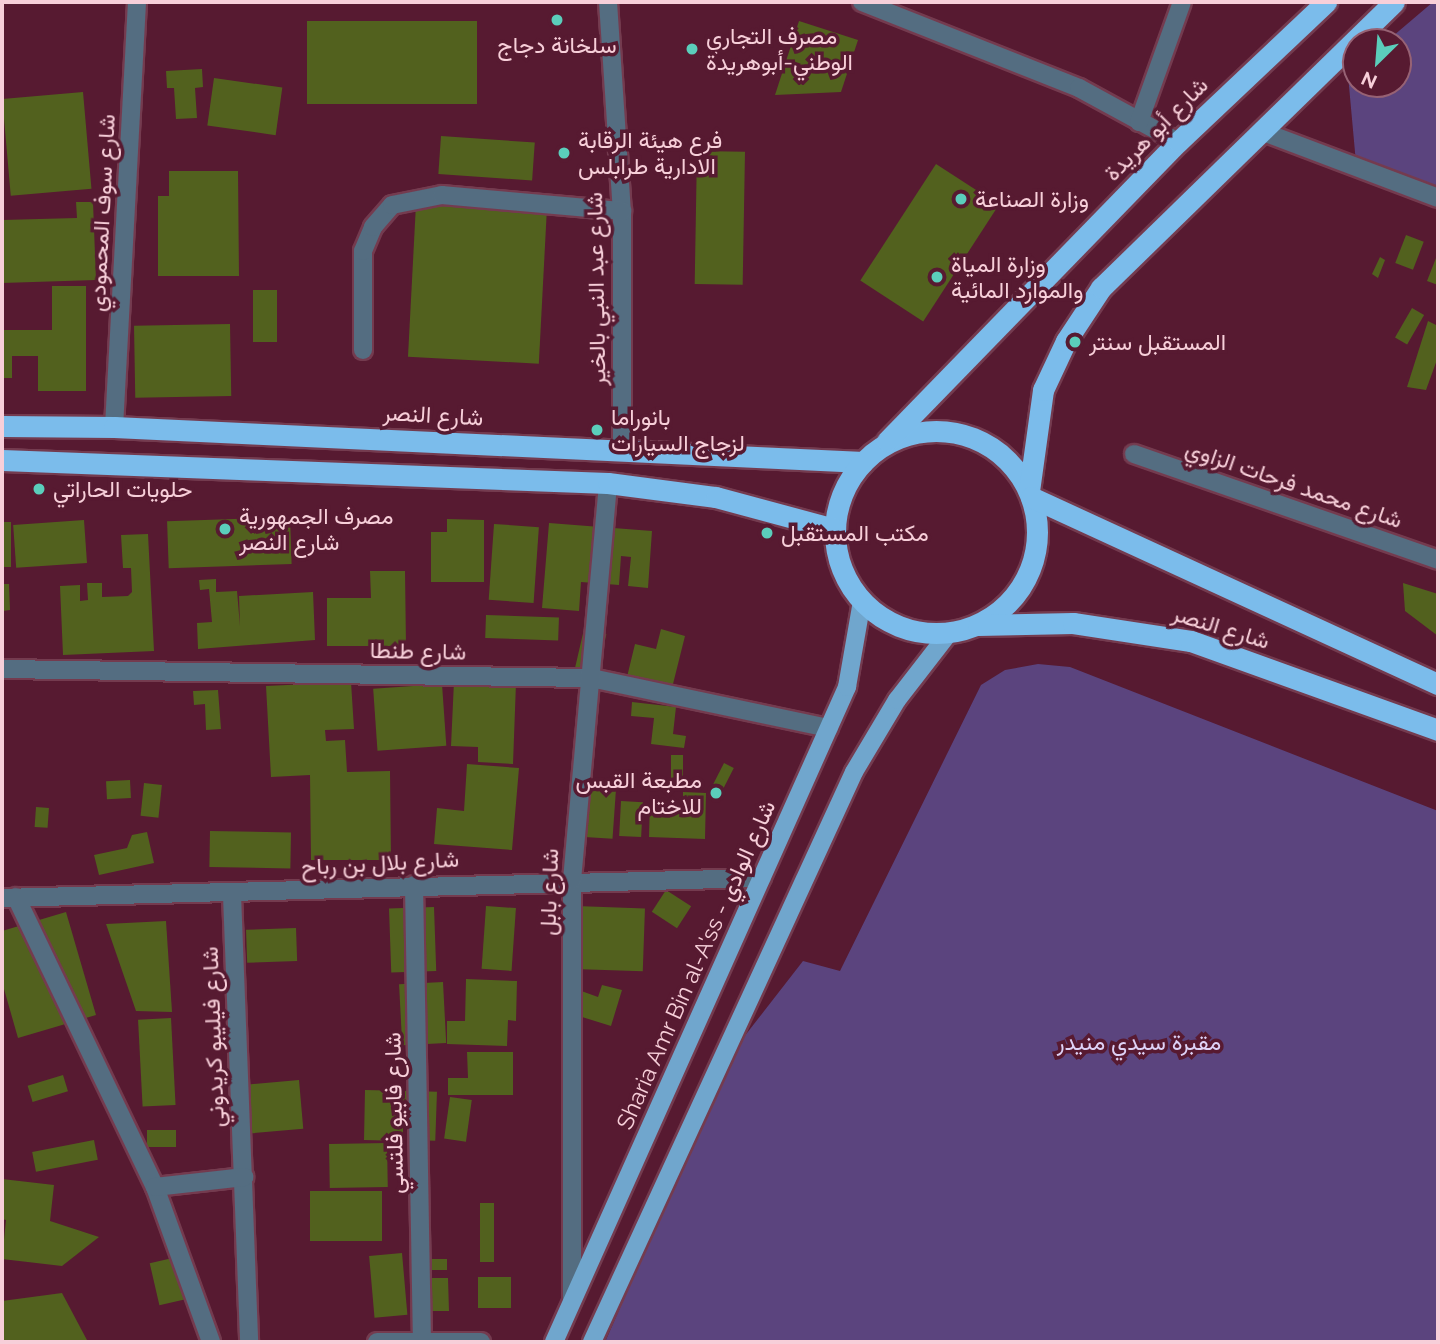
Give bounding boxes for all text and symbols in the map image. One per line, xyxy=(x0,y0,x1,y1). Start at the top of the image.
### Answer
marker: سلخانة دجاج xyxy=(549,12,565,28)
place label: مصرف التجاري الوطني-أبوهريدة xyxy=(706,22,853,76)
north arrow xyxy=(1342,28,1412,98)
place label: سلخانة دجاج xyxy=(497,31,617,59)
marker: مصرف التجاري الوطني-أبوهريدة xyxy=(684,41,700,57)
text: N xyxy=(1358,67,1380,93)
street label: شارع أبو هريدة xyxy=(1098,71,1214,187)
street label: شارع سوف المحمودي xyxy=(83,114,121,312)
place label: فرع هيئة الرقابة الادارية طرابلس xyxy=(578,126,722,180)
marker: فرع هيئة الرقابة الادارية طرابلس xyxy=(556,145,572,161)
place label: وزارة الصناعة xyxy=(975,185,1089,213)
marker: وزارة الصناعة xyxy=(953,191,969,207)
street label: شارع عبد النبي بالخير xyxy=(581,192,611,386)
place label: وزارة المياة والموارد المائية xyxy=(951,250,1083,304)
marker: وزارة المياة والموارد المائية xyxy=(929,269,945,285)
place label: المستقبل سنتر xyxy=(1089,328,1226,356)
marker: المستقبل سنتر xyxy=(1067,334,1083,350)
street label: شارع النصر xyxy=(382,399,484,431)
place label: بانوراما لزجاج السيارات xyxy=(611,403,745,457)
marker: بانوراما لزجاج السيارات xyxy=(589,422,605,438)
street label: شارع محمد فرحات الزاوي xyxy=(1182,434,1406,534)
place label: حلويات الحاراتي xyxy=(53,475,192,503)
marker: حلويات الحاراتي xyxy=(31,481,47,497)
place label: مصرف الجمهورية شارع النصر xyxy=(239,502,394,556)
place label: مكتب المستقبل xyxy=(781,519,929,547)
marker: مصرف الجمهورية شارع النصر xyxy=(217,521,233,537)
marker: مكتب المستقبل xyxy=(759,525,775,541)
street label: شارع النصر xyxy=(1169,599,1273,655)
street label: شارع طنطا xyxy=(370,636,466,666)
place label: مطبعة القبس للاختام xyxy=(575,766,702,820)
marker: مطبعة القبس للاختام xyxy=(708,785,724,801)
street label: Sharia Amr Bin al-A'ss - شارع الوادي xyxy=(610,796,782,1134)
street label: شارع بلال بن رباح xyxy=(300,845,460,881)
street label: شارع بابل xyxy=(534,848,564,936)
street label: شارع فيليبو كريدوني xyxy=(196,946,230,1128)
park label: مقبرة سيدي منيدر xyxy=(1057,1028,1221,1056)
street label: شارع فابيو فلتسي xyxy=(379,1032,409,1194)

